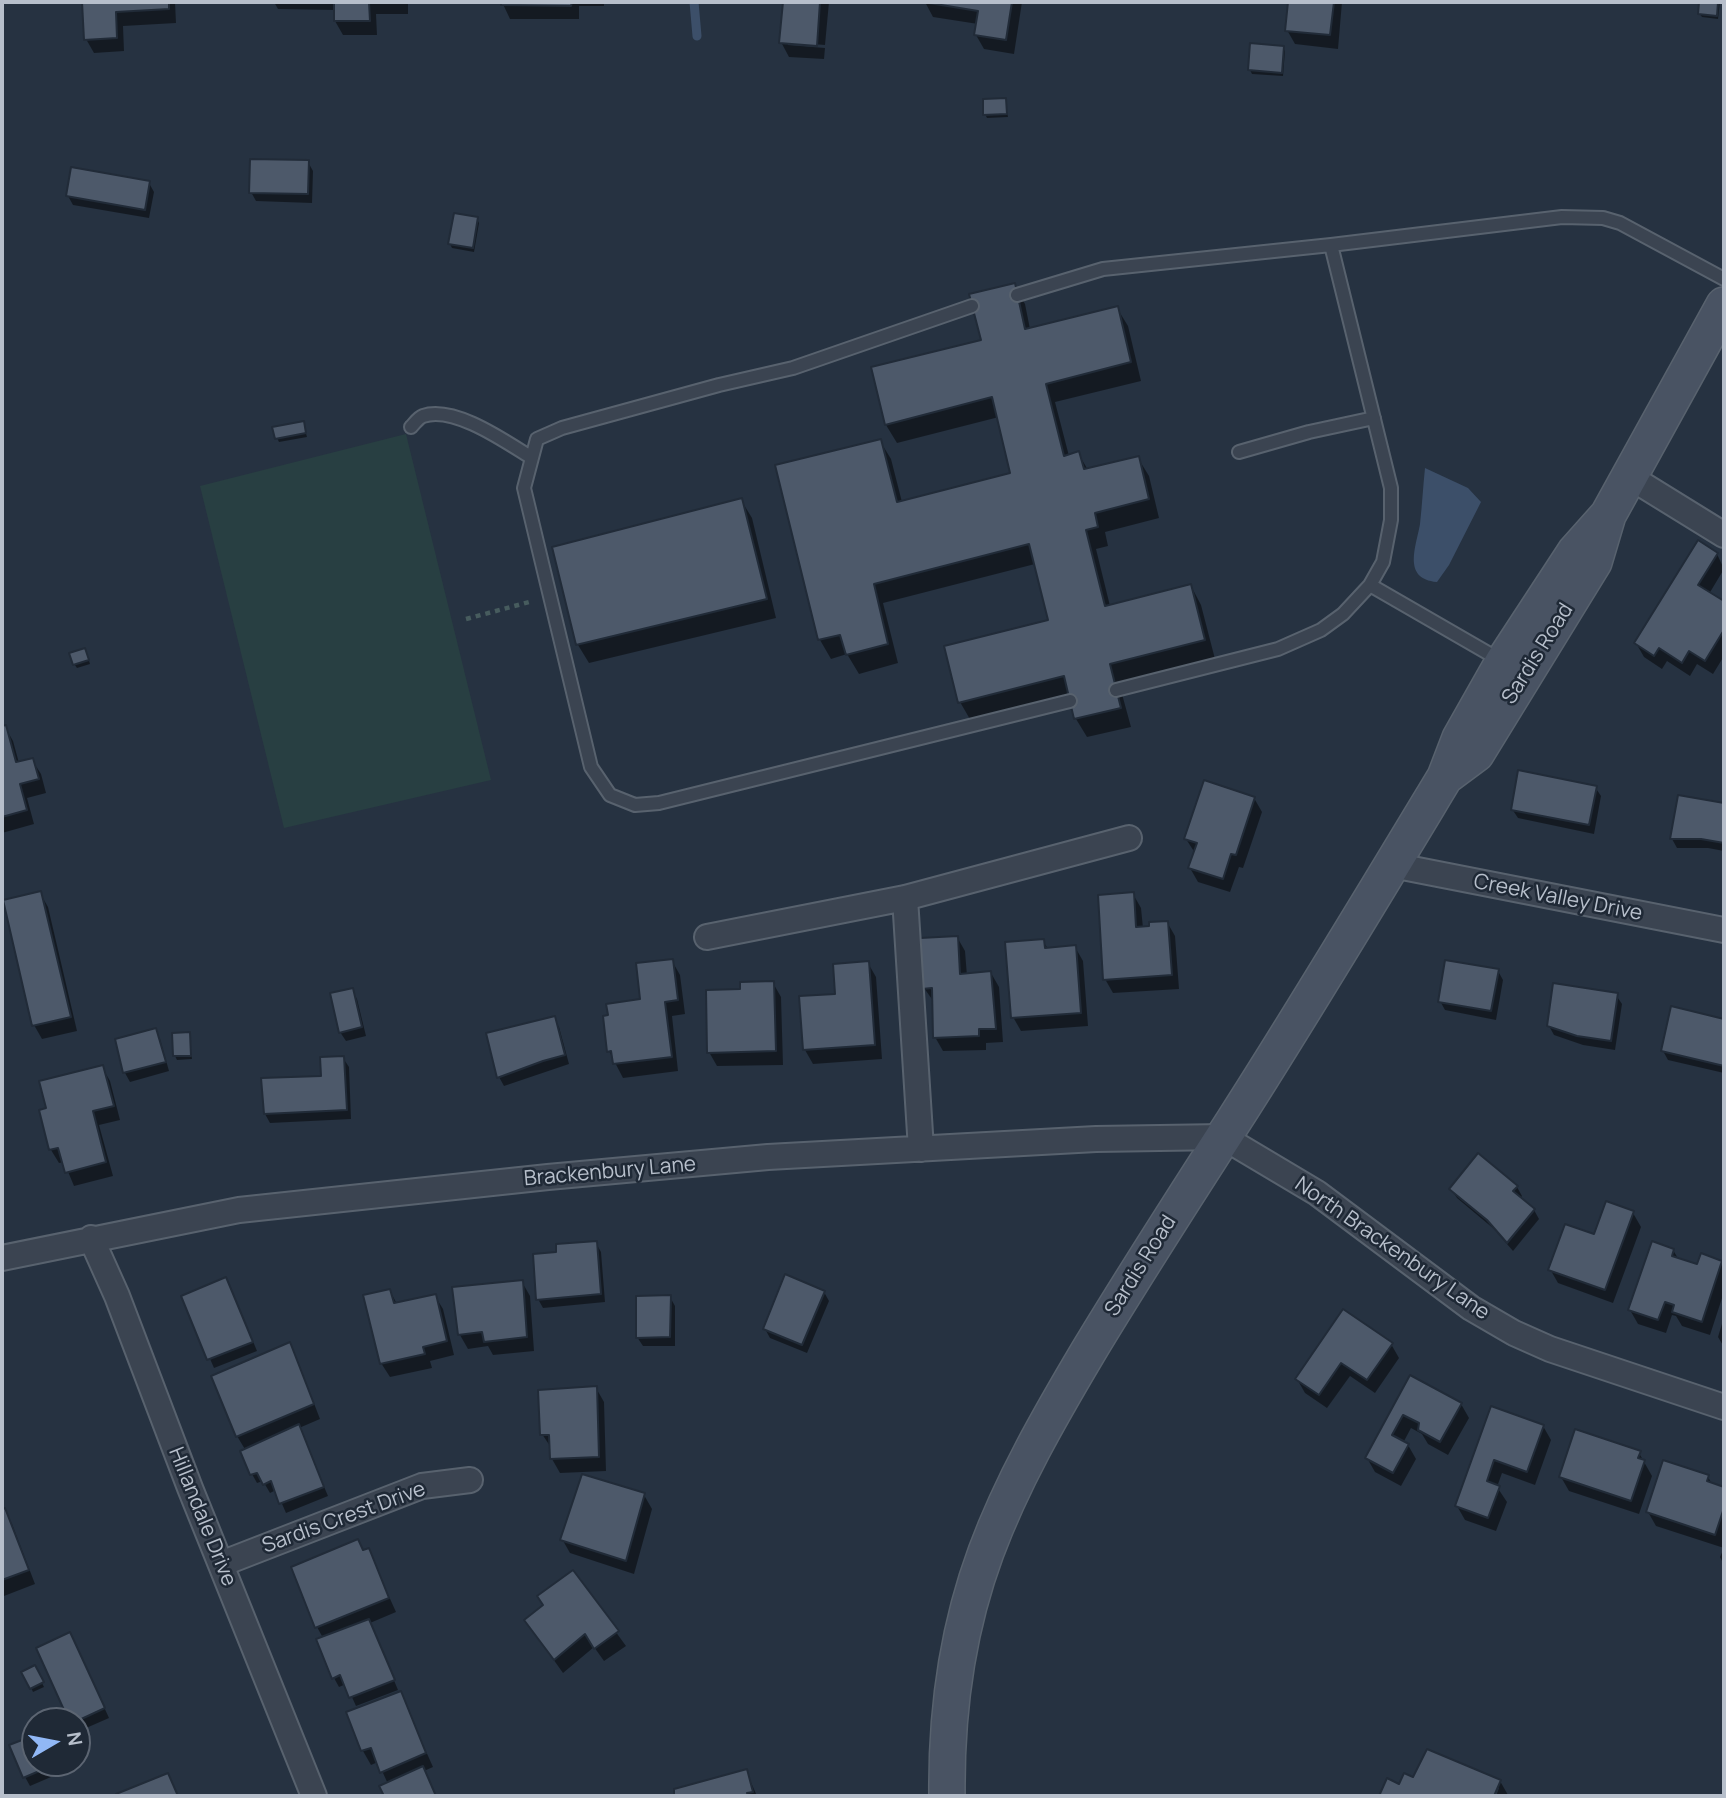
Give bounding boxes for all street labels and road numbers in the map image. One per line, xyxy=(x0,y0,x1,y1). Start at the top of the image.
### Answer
street label: Sardis Road xyxy=(1497,599,1579,709)
street label: Creek Valley Drive xyxy=(1472,869,1644,927)
street label: Brackenbury Lane xyxy=(523,1152,697,1192)
street label: North Brackenbury Lane xyxy=(1290,1172,1494,1326)
street label: Sardis Road xyxy=(1100,1211,1182,1321)
street label: Hillandale Drive xyxy=(163,1444,241,1590)
street label: Sardis Crest Drive xyxy=(259,1477,429,1559)

